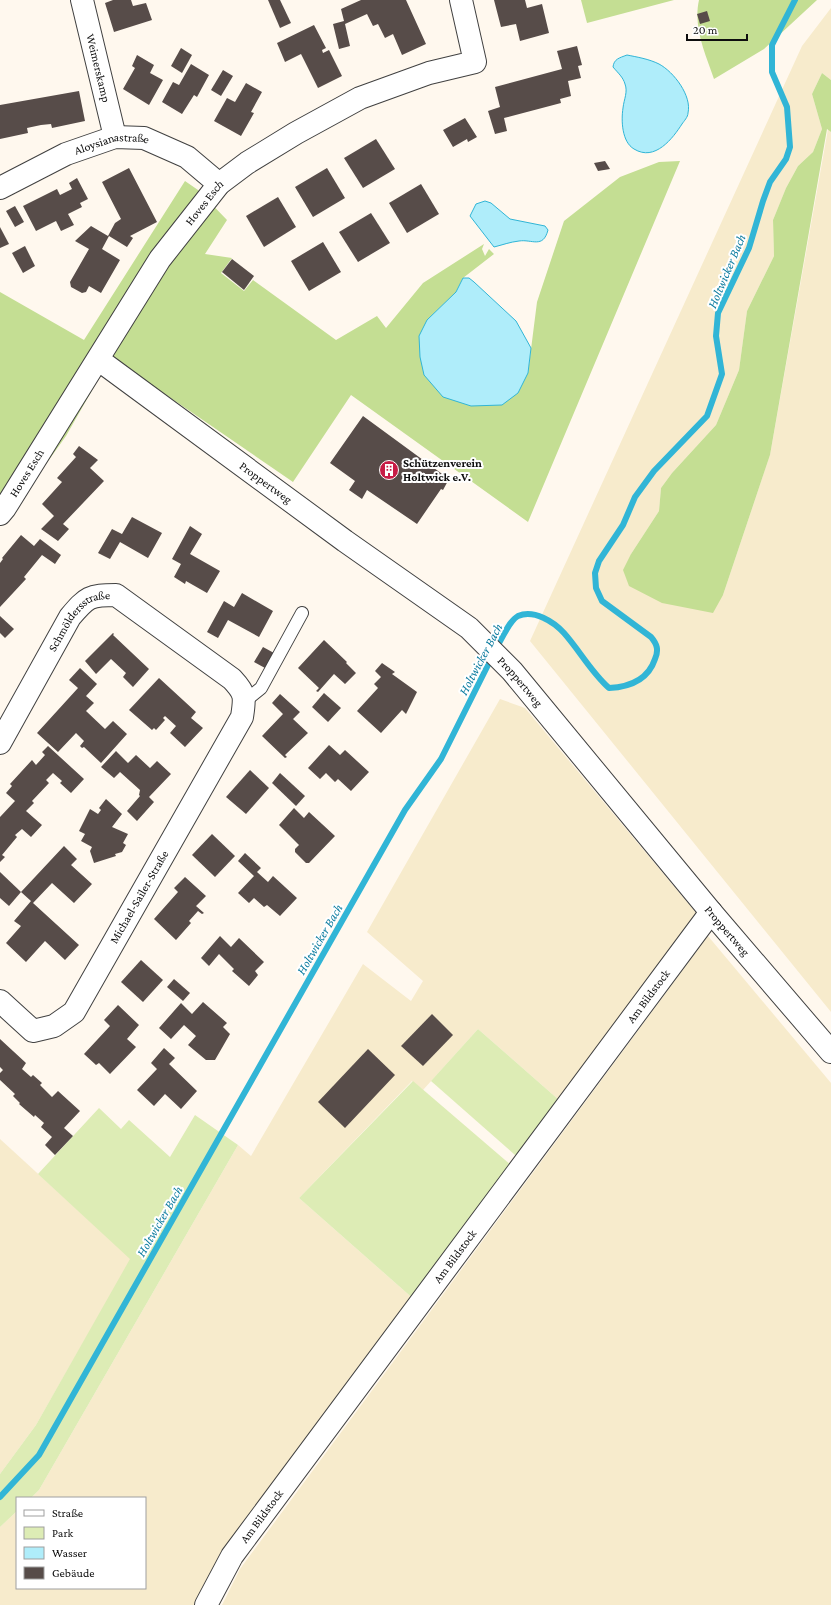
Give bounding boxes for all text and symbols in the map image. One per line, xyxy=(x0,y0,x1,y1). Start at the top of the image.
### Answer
scale bar xyxy=(687,16,747,42)
text: 20 m xyxy=(693,23,718,37)
street label: Weimerskamp xyxy=(83,32,113,104)
street label: Aloysianastraße xyxy=(72,130,152,158)
street label: Hoves Esch xyxy=(182,176,226,228)
water label: Holtwicker Bach xyxy=(704,232,749,310)
street label: Hoves Esch xyxy=(7,446,47,500)
place label: Schützenverein Holtwick e.V. xyxy=(403,456,482,484)
street label: Proppertweg xyxy=(237,459,295,507)
building icon: Schützenverein Holtwick e.V. xyxy=(378,459,400,481)
street label: Schmöldersstraße xyxy=(45,588,110,654)
water label: Holtwicker Bach xyxy=(455,621,506,698)
street label: Proppertweg xyxy=(495,654,546,710)
street label: Michael-Sailer-Straße xyxy=(107,848,171,946)
water label: Holtwicker Bach xyxy=(293,901,346,977)
street label: Proppertweg xyxy=(702,903,753,959)
street label: Am Bildstock xyxy=(624,967,673,1026)
water label: Holtwicker Bach xyxy=(133,1183,186,1259)
street label: Am Bildstock xyxy=(430,1227,480,1286)
street label: Am Bildstock xyxy=(237,1487,286,1546)
legend xyxy=(16,1497,146,1589)
text: Straße xyxy=(52,1506,83,1520)
text: Park xyxy=(52,1526,74,1540)
text: Wasser xyxy=(52,1546,88,1560)
text: Gebäude xyxy=(52,1566,94,1580)

